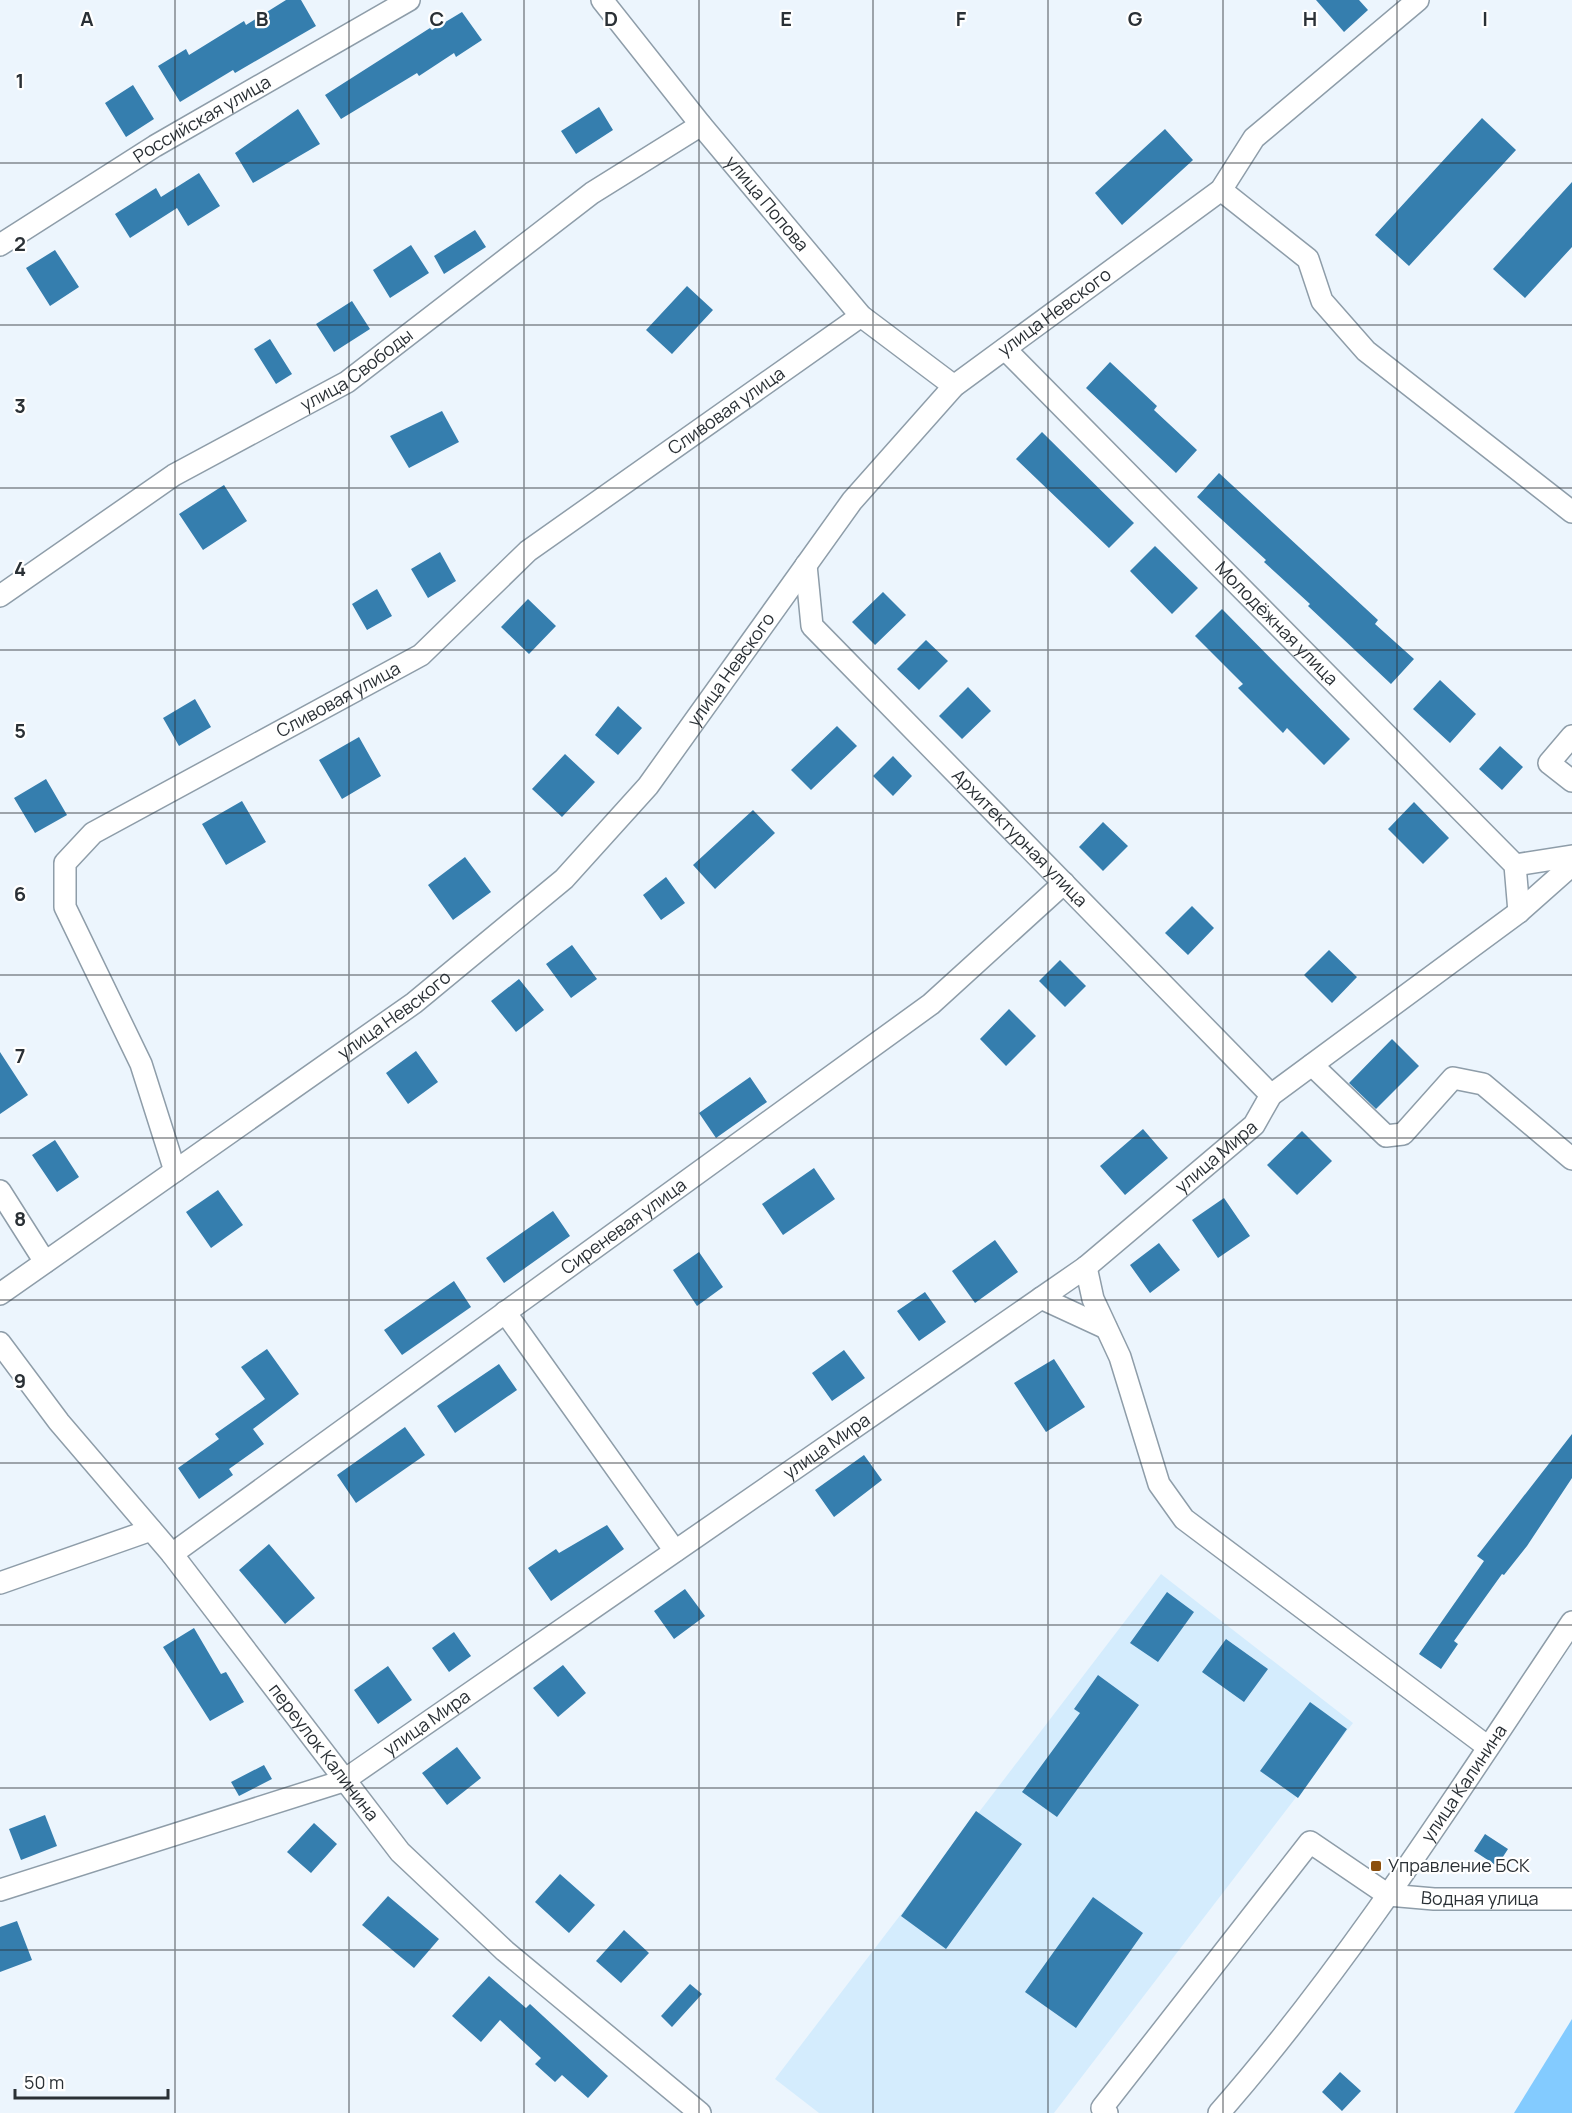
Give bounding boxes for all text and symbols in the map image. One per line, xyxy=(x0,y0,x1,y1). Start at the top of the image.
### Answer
text: A xyxy=(80,5,94,32)
text: B xyxy=(256,5,269,32)
text: C xyxy=(430,5,444,32)
text: D xyxy=(604,5,618,32)
text: E xyxy=(780,5,792,32)
text: F xyxy=(956,5,967,32)
text: G xyxy=(1128,5,1143,32)
text: H xyxy=(1303,5,1317,32)
text: I xyxy=(1482,5,1488,32)
text: 1 xyxy=(16,67,24,94)
street label: Российская улица xyxy=(128,69,275,168)
street label: улица Попова xyxy=(720,150,815,256)
text: 2 xyxy=(14,230,26,257)
street label: улица Невского xyxy=(992,262,1116,361)
street label: улица Свободы xyxy=(296,323,417,416)
street label: Сливовая улица xyxy=(663,361,789,460)
text: 3 xyxy=(14,392,26,419)
text: 4 xyxy=(14,555,26,582)
street label: Молодёжная улица xyxy=(1210,556,1344,690)
street label: улица Невского xyxy=(681,607,780,731)
street label: Сливовая улица xyxy=(272,655,404,742)
text: 5 xyxy=(14,717,26,744)
street label: Архитектурная улица xyxy=(947,763,1093,912)
text: 6 xyxy=(14,880,26,907)
street label: улица Невского xyxy=(332,965,455,1064)
text: 7 xyxy=(15,1042,25,1069)
street label: улица Мира xyxy=(1170,1114,1262,1198)
street label: Сиреневая улица xyxy=(556,1172,691,1279)
text: 8 xyxy=(14,1205,26,1232)
text: 9 xyxy=(14,1367,26,1394)
street label: улица Мира xyxy=(778,1407,874,1484)
street label: переулок Калинина xyxy=(264,1678,385,1825)
street label: улица Мира xyxy=(378,1684,475,1761)
street label: улица Калинина xyxy=(1415,1719,1512,1847)
place label: Управление БСК xyxy=(1388,1853,1530,1877)
marker: Управление БСК xyxy=(1369,1859,1383,1873)
street label: Водная улица xyxy=(1420,1885,1539,1910)
scale bar xyxy=(15,2062,168,2100)
text: 50 m xyxy=(24,2070,64,2094)

